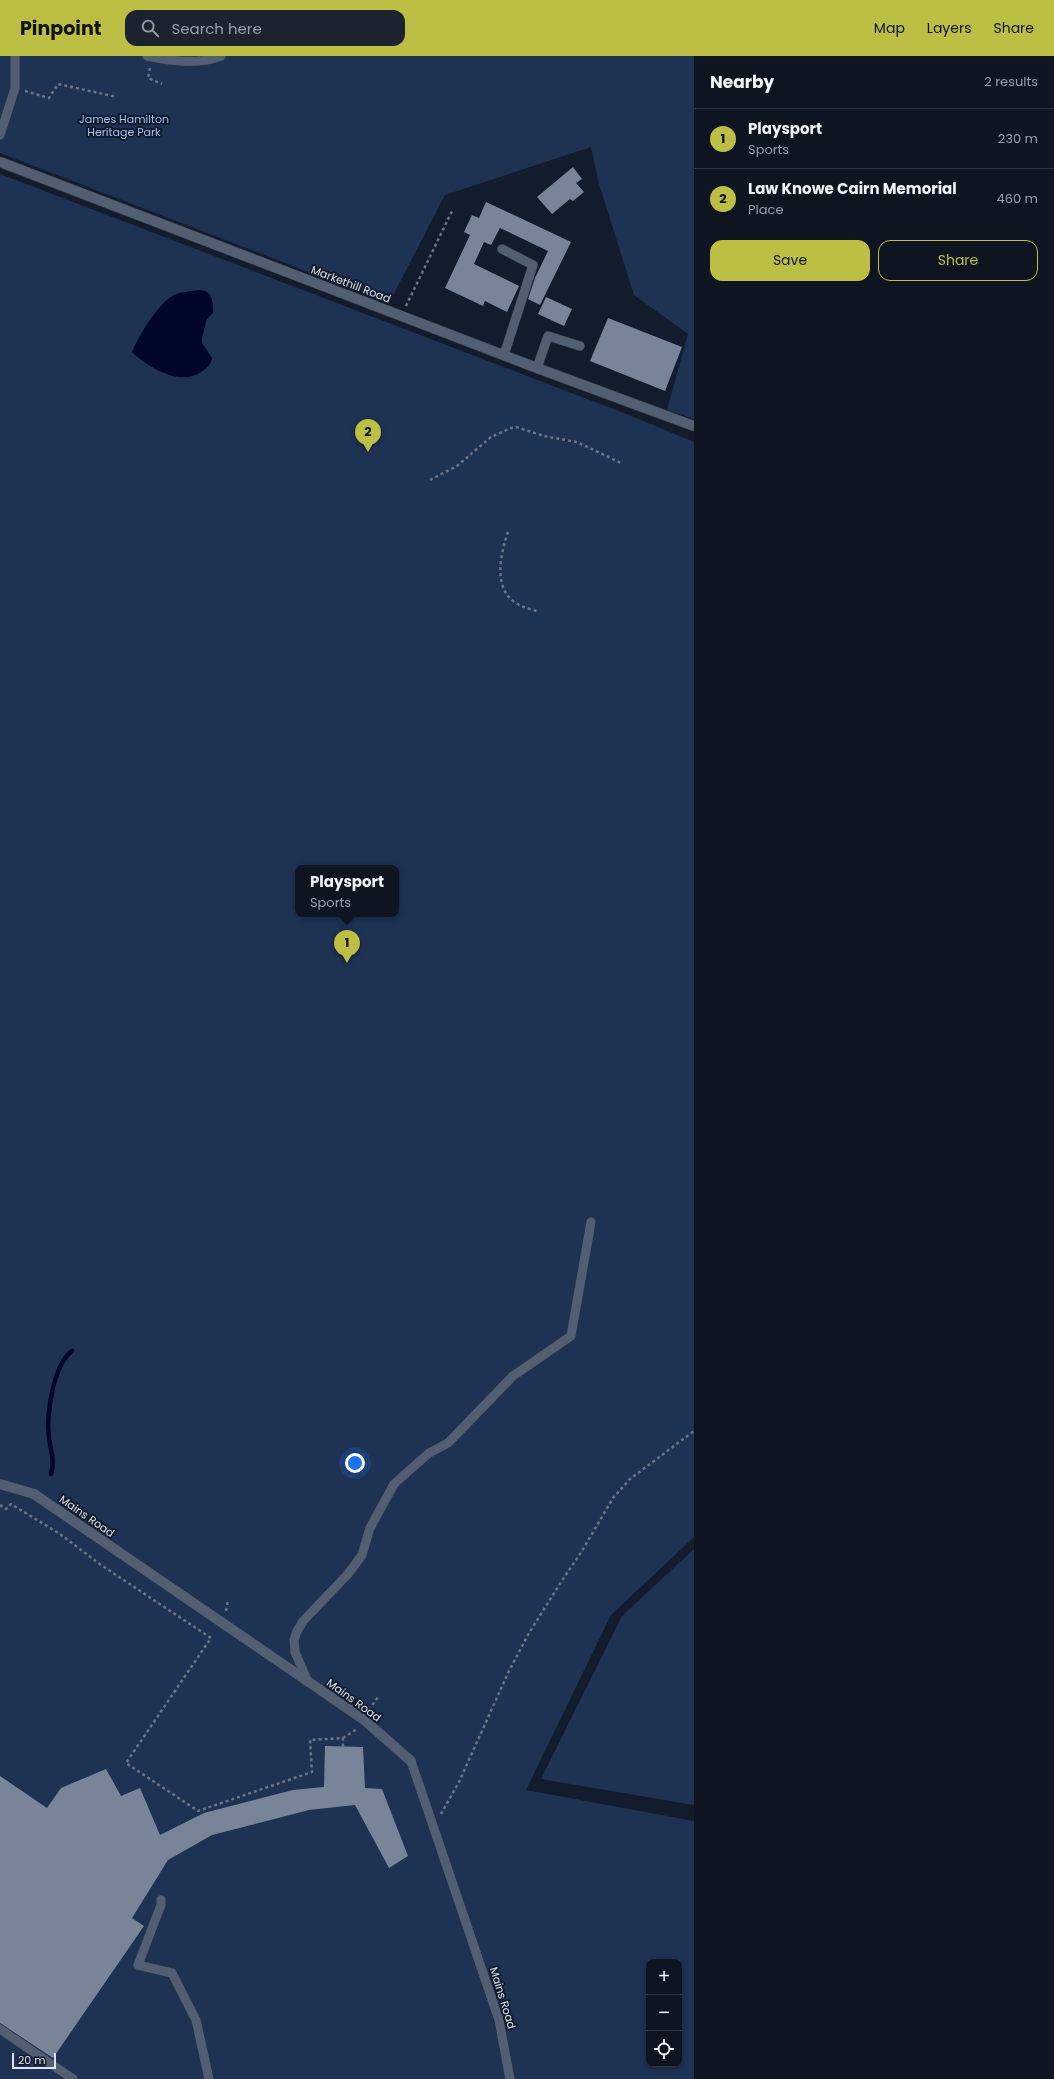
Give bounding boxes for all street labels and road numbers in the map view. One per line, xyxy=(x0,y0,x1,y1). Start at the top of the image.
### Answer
street label: Markethill Road xyxy=(309,261,393,307)
street label: Mains Road xyxy=(56,1491,118,1541)
street label: Mains Road xyxy=(323,1675,385,1725)
street label: Mains Road xyxy=(486,1965,520,2031)

